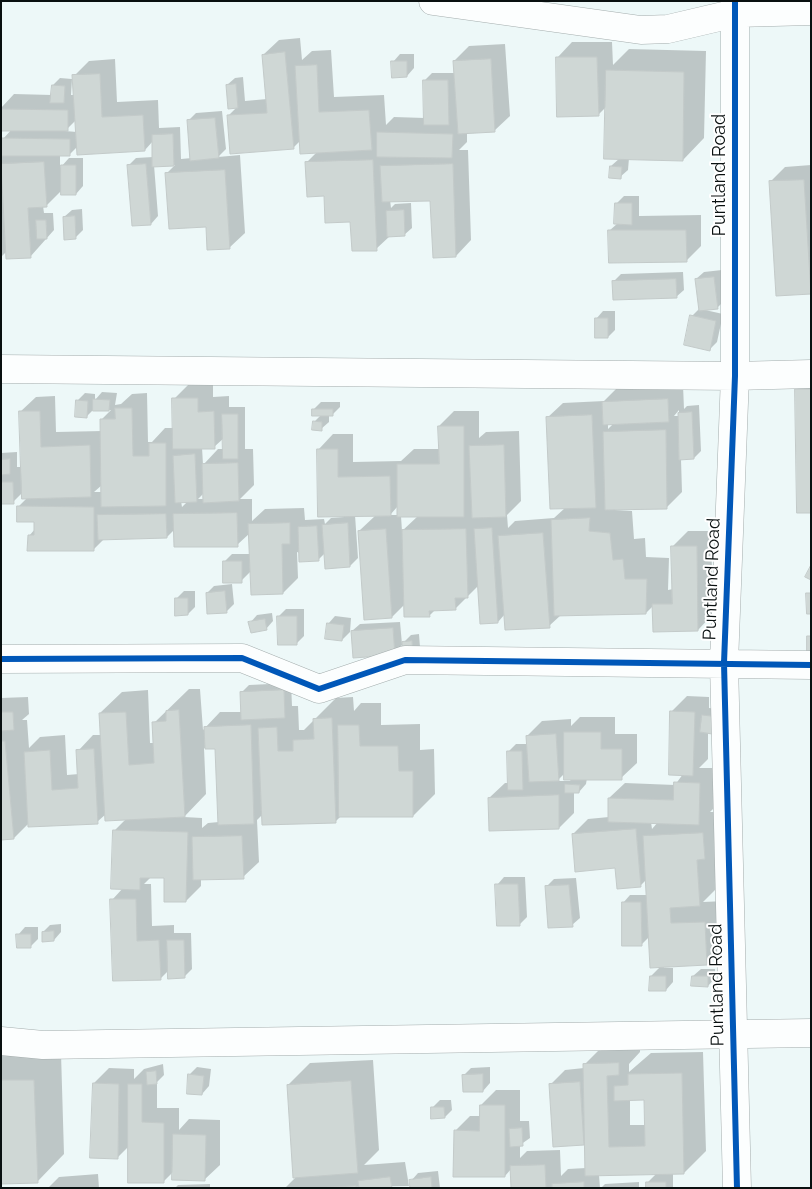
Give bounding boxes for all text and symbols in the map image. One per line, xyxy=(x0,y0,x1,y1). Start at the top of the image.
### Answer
street label: Puntland Road xyxy=(709,114,731,236)
street label: Puntland Road xyxy=(699,517,725,641)
street label: Puntland Road xyxy=(705,924,729,1046)

